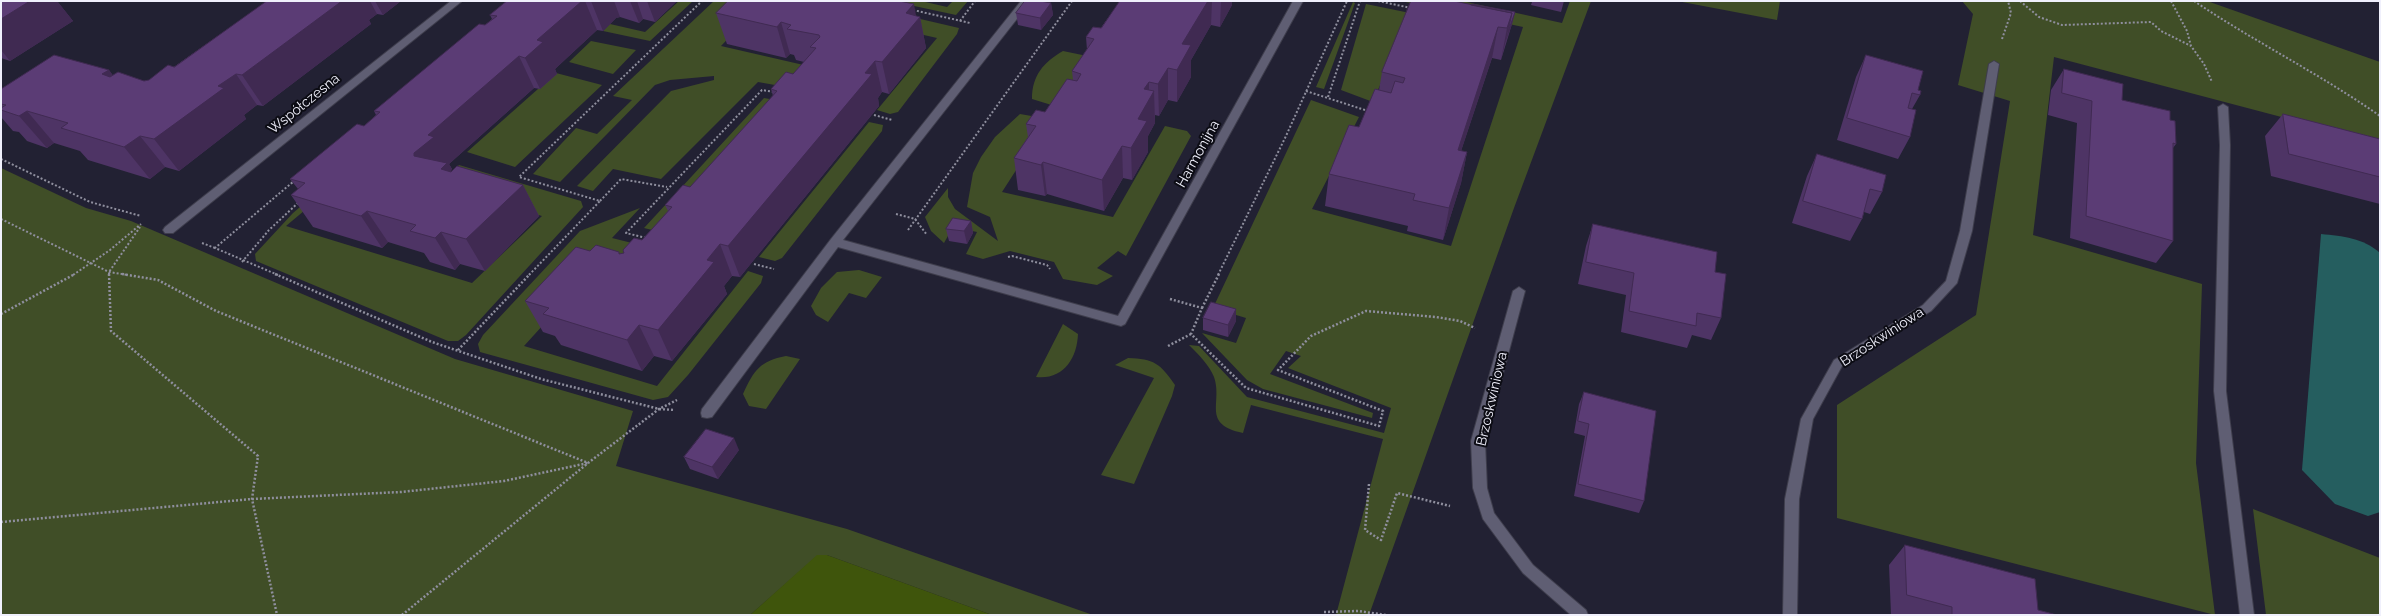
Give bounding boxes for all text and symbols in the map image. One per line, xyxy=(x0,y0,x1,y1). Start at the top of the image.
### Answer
street label: Współczesna xyxy=(265,70,343,138)
street label: Harmonijna xyxy=(1173,117,1223,191)
street label: Brzoskwiniowa xyxy=(1837,304,1927,370)
street label: Brzoskwiniowa xyxy=(1473,350,1511,448)

